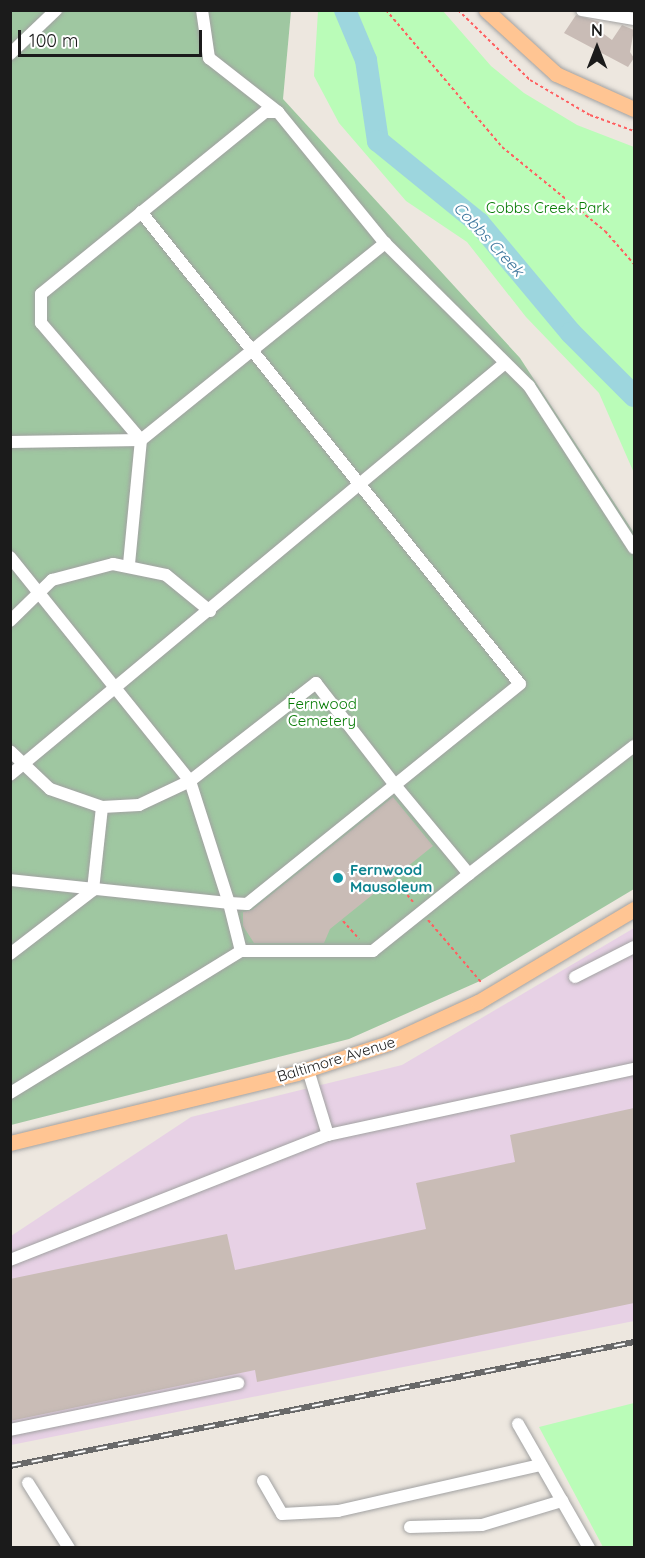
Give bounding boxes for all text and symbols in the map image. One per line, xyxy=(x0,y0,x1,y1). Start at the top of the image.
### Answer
scale bar xyxy=(21,18,206,56)
north arrow xyxy=(567,18,627,78)
text: N xyxy=(591,20,603,40)
text: 100 m xyxy=(29,29,78,52)
water label: Cobbs Creek xyxy=(450,198,528,280)
park label: Cobbs Creek Park xyxy=(486,199,610,217)
park label: Fernwood Cemetery xyxy=(287,694,357,729)
place label: Fernwood Mausoleum xyxy=(350,860,432,895)
marker: Fernwood Mausoleum xyxy=(331,871,345,885)
street label: Baltimore Avenue xyxy=(275,1032,397,1086)

